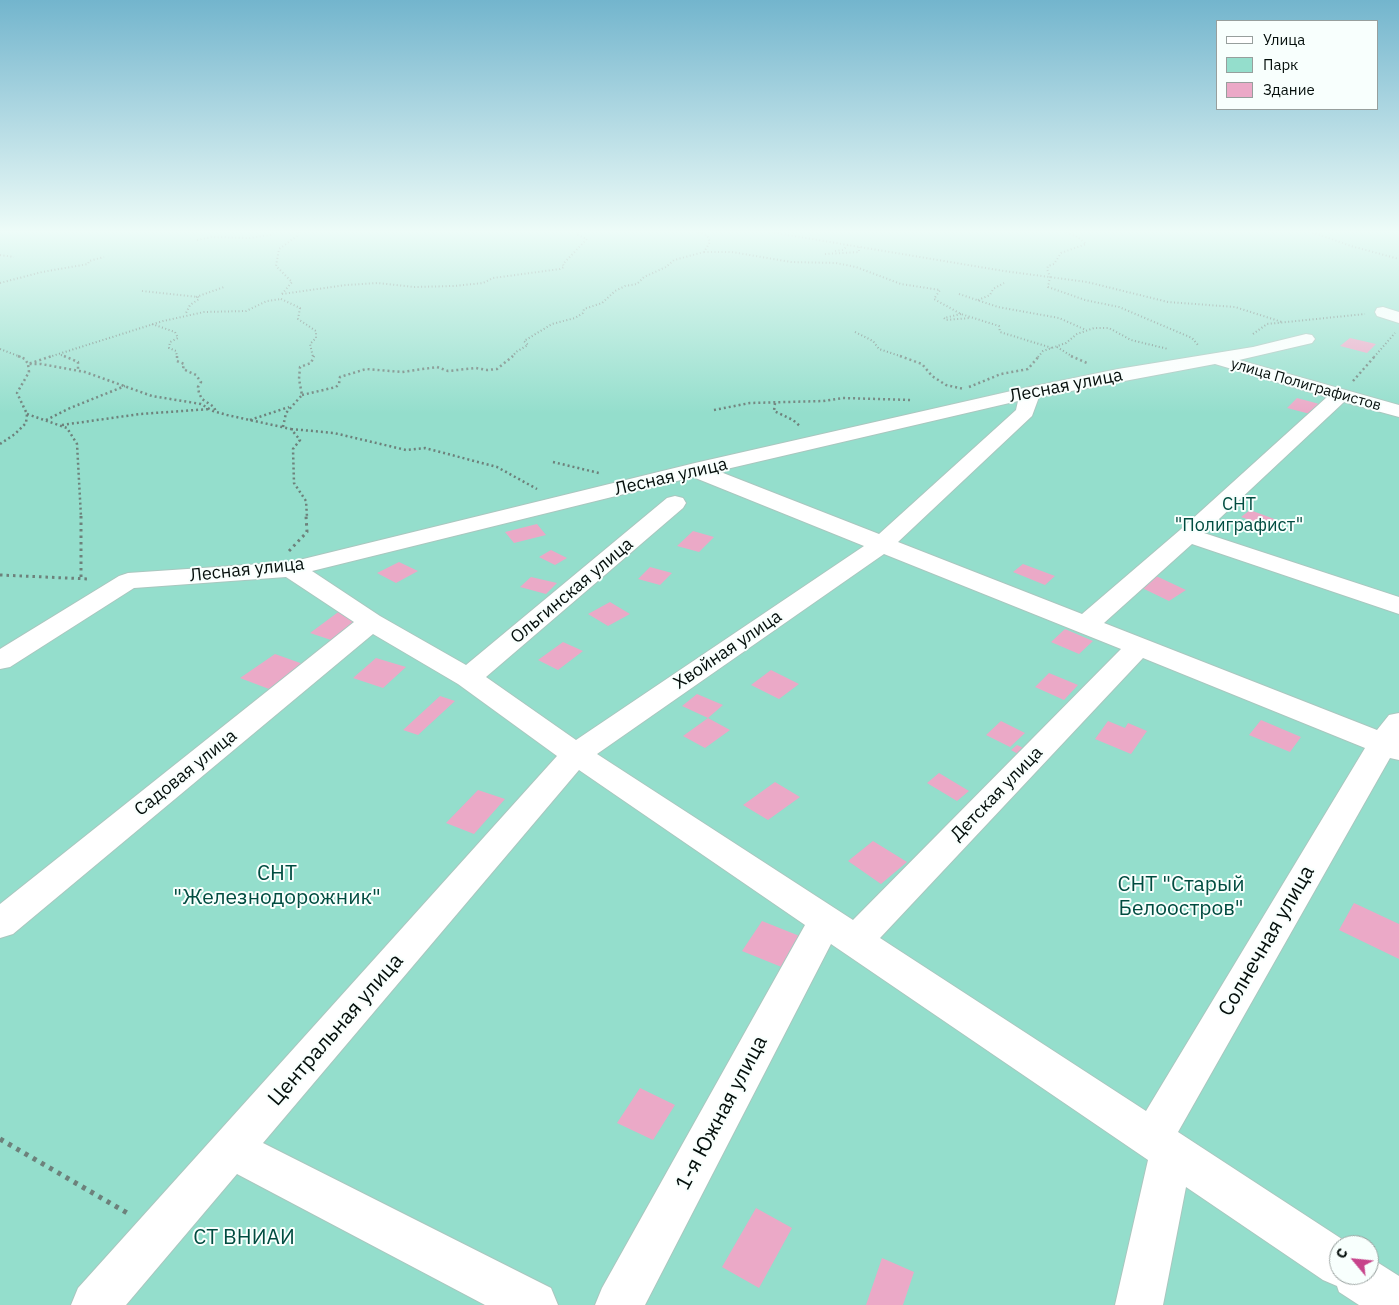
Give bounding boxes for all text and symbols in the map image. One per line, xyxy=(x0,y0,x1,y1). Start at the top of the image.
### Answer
legend xyxy=(1216,20,1379,110)
text: Улица xyxy=(1263,30,1305,49)
text: Парк xyxy=(1263,55,1298,74)
text: Здание xyxy=(1263,80,1315,99)
street label: улица Полиграфистов xyxy=(1229,355,1383,415)
street label: Лесная улица xyxy=(1007,364,1125,408)
street label: Лесная улица xyxy=(612,454,730,500)
park label: СНТ "Полиграфист" xyxy=(1175,494,1303,536)
street label: Ольгинская улица xyxy=(506,533,638,649)
street label: Лесная улица xyxy=(189,553,305,587)
street label: Хвойная улица xyxy=(670,606,786,694)
street label: Садовая улица xyxy=(131,725,241,821)
street label: Детская улица xyxy=(947,742,1047,846)
park label: СНТ "Железнодорожник" xyxy=(173,861,381,911)
street label: Солнечная улица xyxy=(1214,861,1320,1021)
park label: СНТ "Старый Белоостров" xyxy=(1117,872,1245,922)
street label: Центральная улица xyxy=(263,949,409,1111)
street label: 1-я Южная улица xyxy=(671,1032,773,1194)
park label: СТ ВНИАИ xyxy=(193,1225,295,1251)
north arrow xyxy=(1329,1235,1379,1285)
text: С xyxy=(1332,1245,1352,1262)

